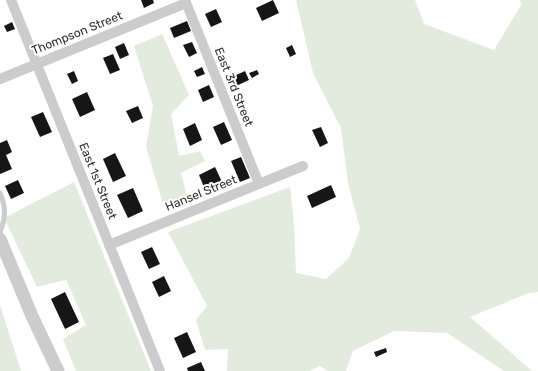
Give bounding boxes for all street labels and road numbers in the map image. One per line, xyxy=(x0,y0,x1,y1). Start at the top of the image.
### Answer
street label: Thompson Street xyxy=(30,8,125,58)
street label: East 3rd Street xyxy=(212,45,256,129)
street label: East 1st Street xyxy=(76,141,120,222)
street label: Hansel Street xyxy=(163,172,239,214)

